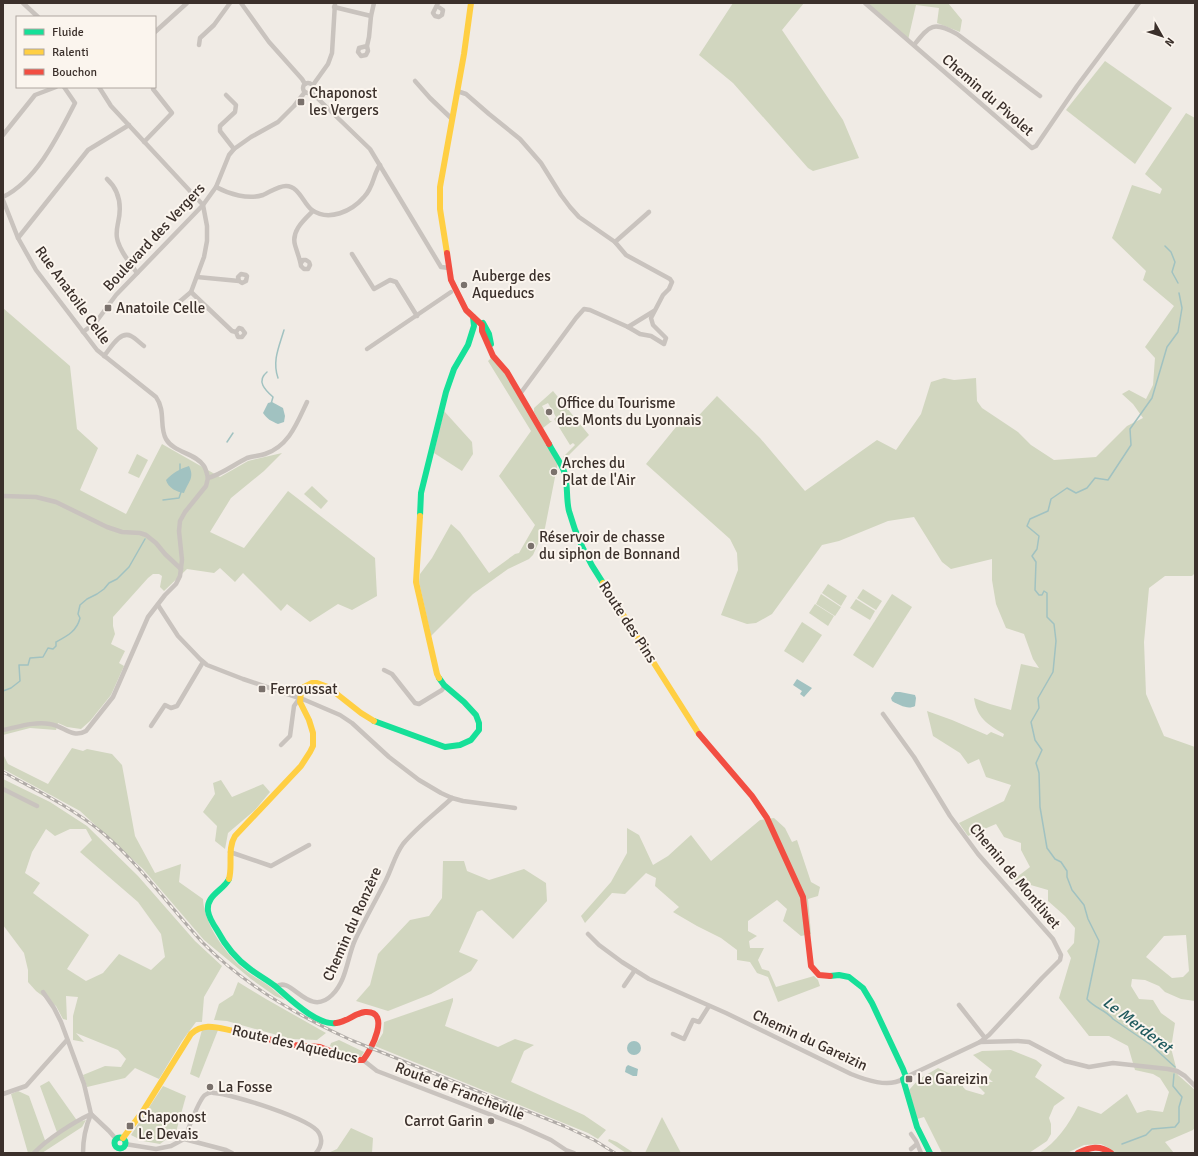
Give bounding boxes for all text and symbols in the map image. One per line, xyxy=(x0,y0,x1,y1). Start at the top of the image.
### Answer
legend xyxy=(16,16,156,88)
north arrow xyxy=(1142,16,1182,56)
text: Fluide xyxy=(52,25,84,40)
text: N xyxy=(1162,35,1177,49)
text: Ralenti xyxy=(52,45,89,60)
street label: Chemin du Pivolet xyxy=(938,50,1038,140)
text: Bouchon xyxy=(52,65,97,80)
place label: Chaponost les Vergers xyxy=(309,84,379,119)
marker: Chaponost les Vergers xyxy=(296,97,306,107)
street label: Boulevard des Vergers xyxy=(99,179,209,295)
street label: Rue Anatoile Celle xyxy=(31,242,115,348)
place label: Auberge des Aqueducs xyxy=(472,267,551,302)
marker: Auberge des Aqueducs xyxy=(459,280,469,290)
place label: Anatoile Celle xyxy=(116,299,205,317)
marker: Anatoile Celle xyxy=(103,303,113,313)
place label: Office du Tourisme des Monts du Lyonnais xyxy=(557,394,702,429)
marker: Office du Tourisme des Monts du Lyonnais xyxy=(544,407,554,417)
place label: Arches du Plat de l'Air xyxy=(562,454,636,489)
marker: Arches du Plat de l'Air xyxy=(549,467,559,477)
place label: Réservoir de chasse du siphon de Bonnand xyxy=(539,528,680,563)
marker: Réservoir de chasse du siphon de Bonnand xyxy=(526,541,536,551)
street label: Route des Pins xyxy=(595,578,661,666)
place label: Ferroussat xyxy=(270,680,337,698)
marker: Ferroussat xyxy=(257,684,267,694)
street label: Chemin de Montlivet xyxy=(966,820,1064,932)
street label: Chemin du Ronzère xyxy=(319,864,385,984)
water label: Le Merderet xyxy=(1099,992,1178,1059)
street label: Chemin du Gareizin xyxy=(750,1005,870,1075)
street label: Route des Aqueducs xyxy=(230,1021,360,1067)
street label: Route de Francheville xyxy=(393,1058,527,1124)
place label: Le Gareizin xyxy=(917,1070,988,1088)
marker: Le Gareizin xyxy=(904,1074,914,1084)
place label: La Fosse xyxy=(218,1078,272,1096)
marker: La Fosse xyxy=(205,1082,215,1092)
place label: Chaponost Le Devais xyxy=(138,1108,206,1143)
place label: Carrot Garin xyxy=(404,1112,483,1130)
marker: Carrot Garin xyxy=(486,1116,496,1126)
marker: Chaponost Le Devais xyxy=(125,1121,135,1131)

